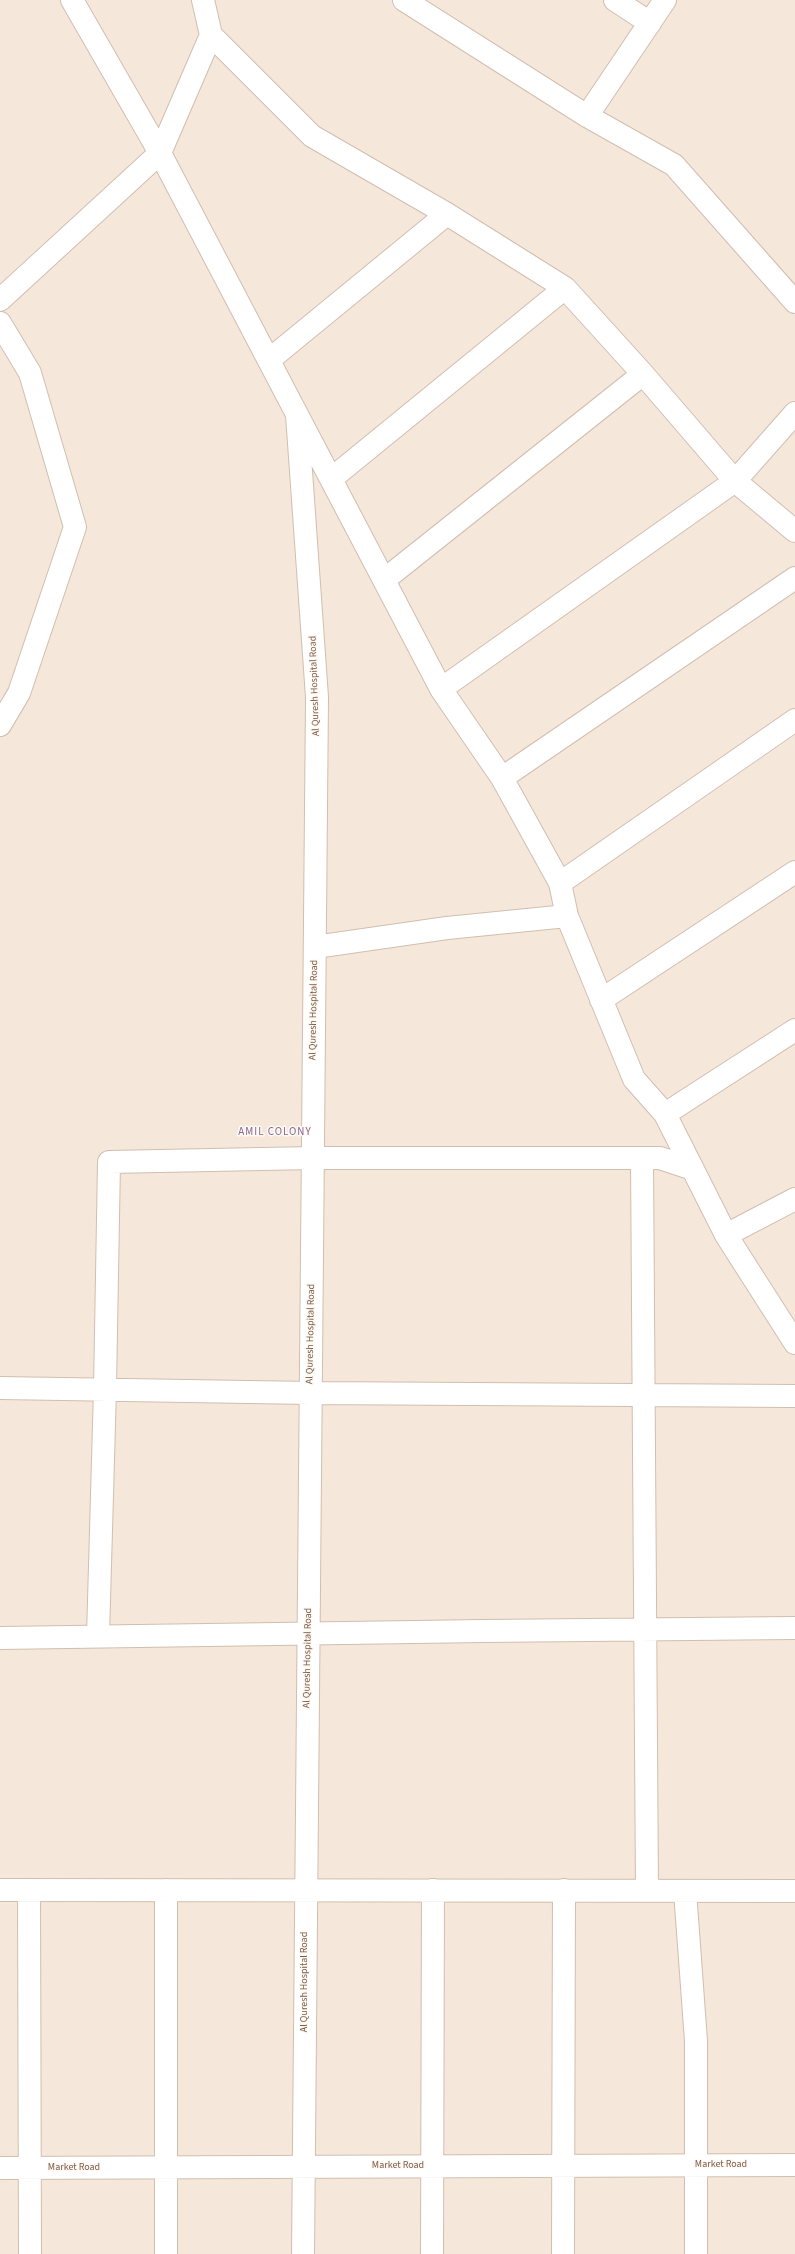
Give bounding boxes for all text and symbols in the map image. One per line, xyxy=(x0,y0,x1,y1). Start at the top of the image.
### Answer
street label: Al Quresh Hospital Road xyxy=(307,636,323,736)
street label: Al Quresh Hospital Road xyxy=(307,960,321,1060)
district label: AMIL COLONY xyxy=(238,1126,312,1140)
street label: Al Quresh Hospital Road xyxy=(304,1284,318,1384)
street label: Al Quresh Hospital Road xyxy=(301,1608,315,1708)
street label: Al Quresh Hospital Road xyxy=(299,1932,311,2032)
street label: Market Road xyxy=(695,2159,747,2171)
street label: Market Road xyxy=(372,2160,424,2172)
street label: Market Road xyxy=(48,2162,100,2174)

